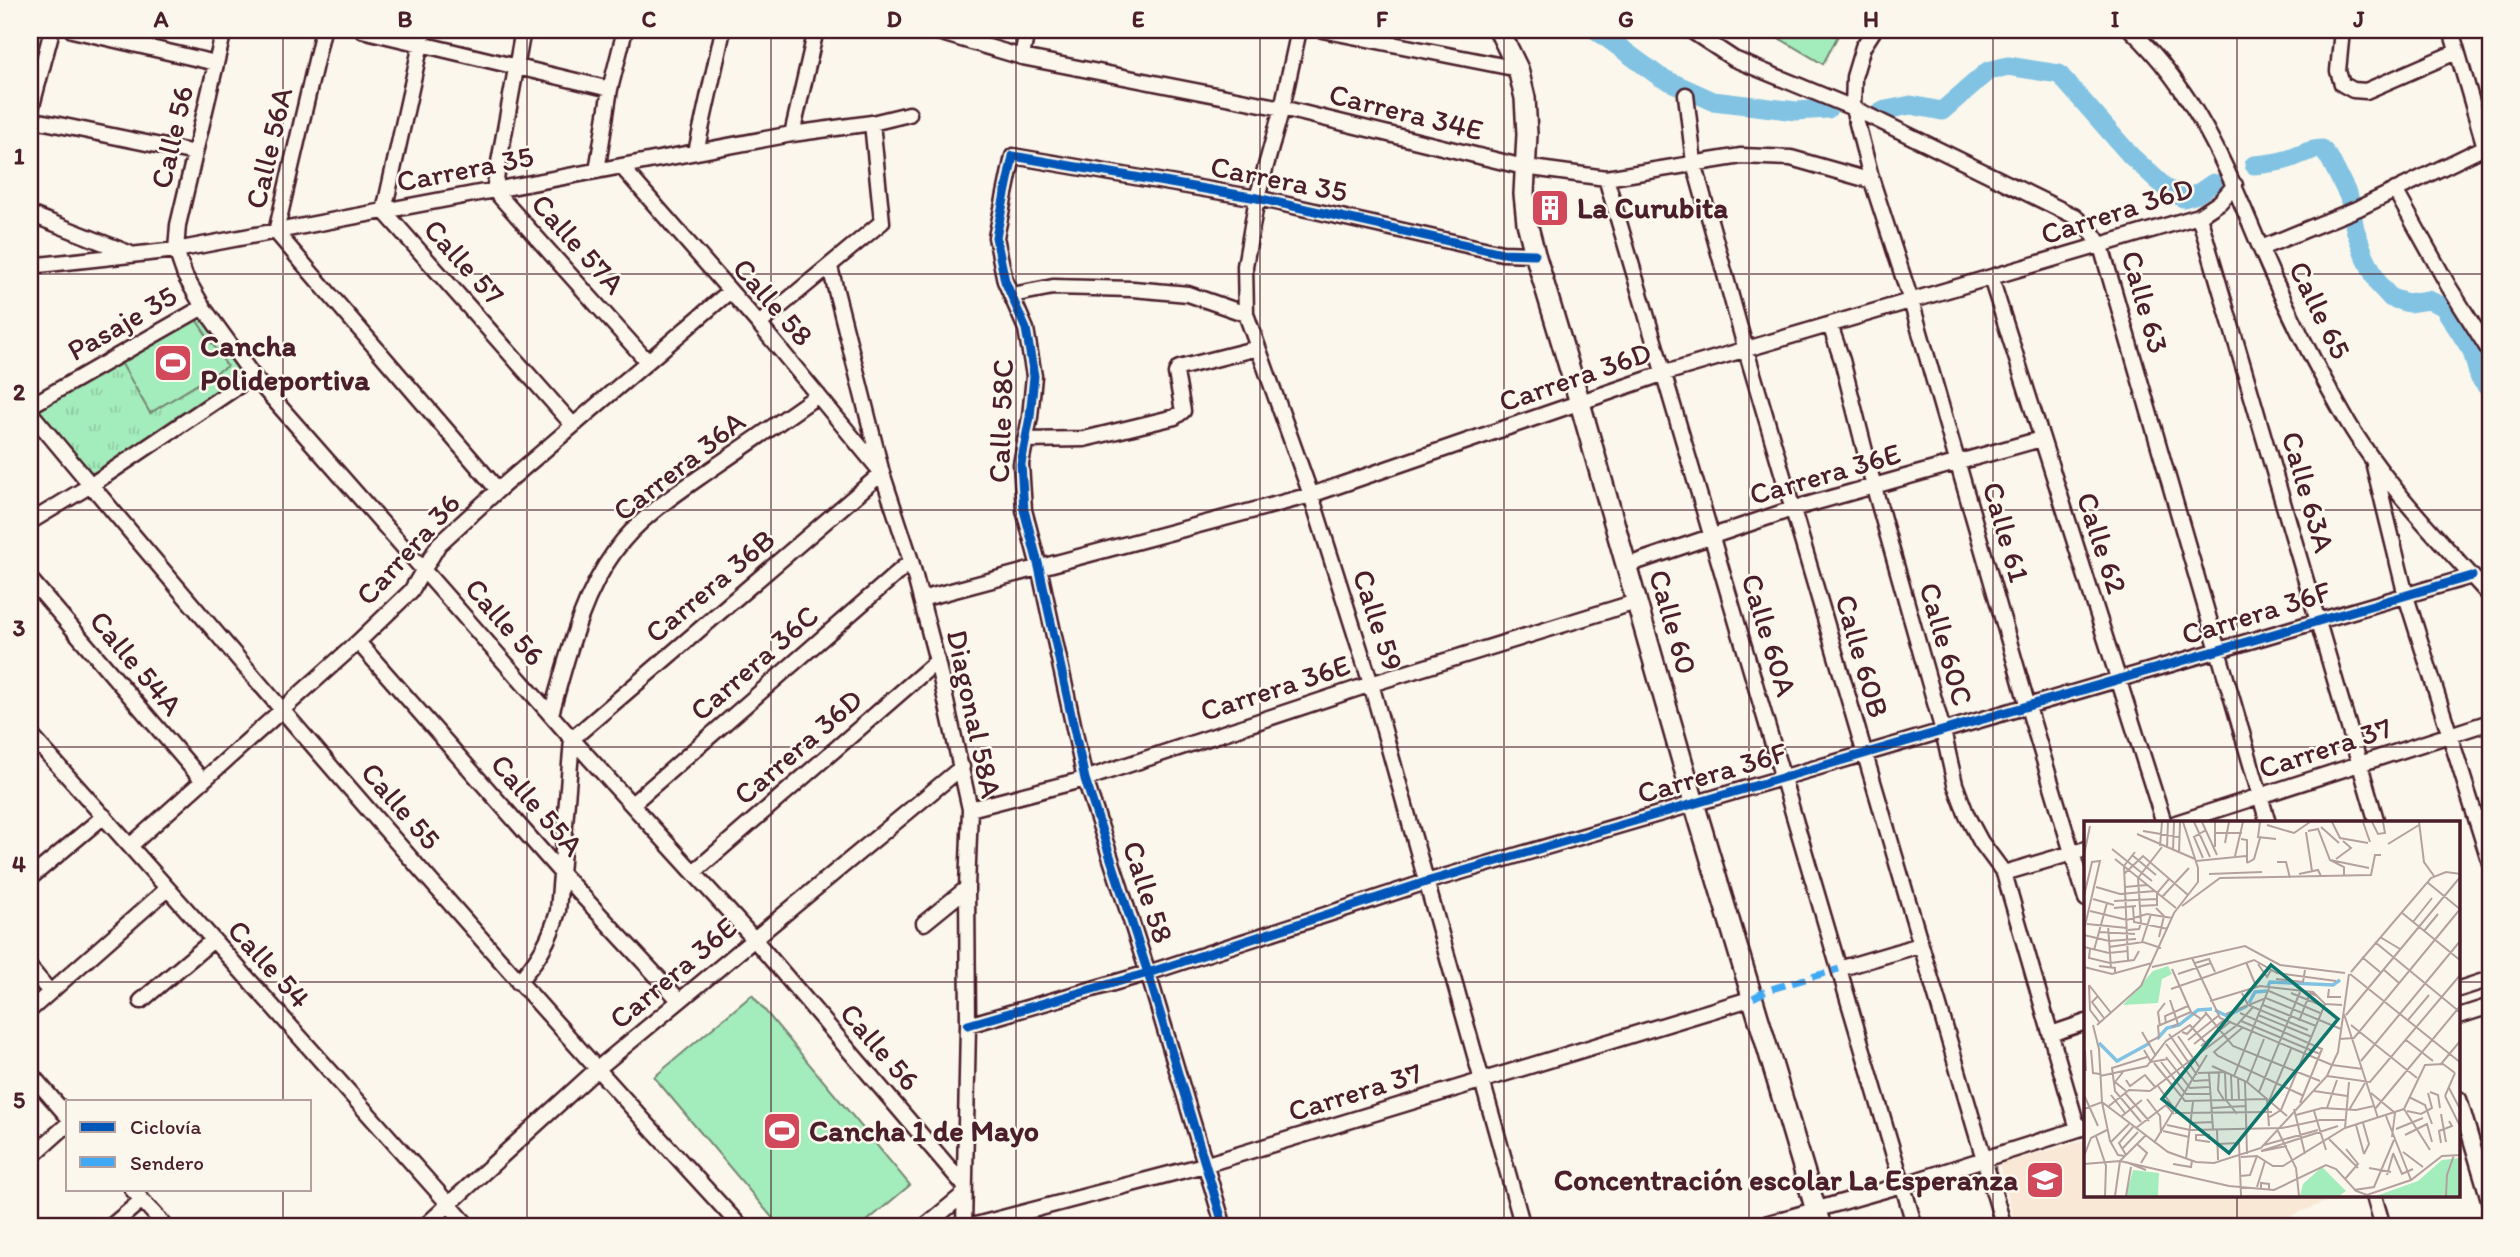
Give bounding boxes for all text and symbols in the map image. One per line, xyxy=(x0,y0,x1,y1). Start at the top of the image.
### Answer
text: A xyxy=(153,5,169,33)
text: B xyxy=(398,5,413,33)
text: C xyxy=(642,5,657,33)
text: D xyxy=(886,5,902,33)
text: E xyxy=(1132,5,1145,33)
text: F xyxy=(1376,5,1389,33)
text: G xyxy=(1618,5,1634,33)
text: H xyxy=(1863,5,1879,33)
text: I xyxy=(2111,5,2120,33)
text: J xyxy=(2352,5,2365,33)
street label: Carrera 34E xyxy=(1325,75,1487,149)
street label: Calle 56 xyxy=(142,82,201,192)
street label: Calle 56A xyxy=(237,83,300,212)
street label: Carrera 35 xyxy=(393,137,537,200)
text: 1 xyxy=(14,142,25,170)
street label: Carrera 35 xyxy=(1207,147,1351,210)
street label: Carrera 36D xyxy=(2036,168,2198,253)
street label: Calle 57A xyxy=(524,186,633,302)
building icon: La Curubita xyxy=(1529,187,1571,229)
place label: La Curubita xyxy=(1577,189,1728,226)
street label: Calle 57 xyxy=(416,211,513,313)
street label: Calle 63 xyxy=(2113,246,2178,357)
street label: Calle 58 xyxy=(725,250,822,353)
street label: Calle 65 xyxy=(2281,255,2360,365)
street label: Pasaje 35 xyxy=(60,276,183,369)
place label: Cancha Polideportiva xyxy=(200,327,370,398)
street label: Carrera 36D xyxy=(1494,333,1656,420)
sports icon: Cancha Polideportiva xyxy=(152,342,194,384)
street label: Calle 58C xyxy=(980,358,1021,484)
text: 2 xyxy=(13,378,26,406)
street label: Carrera 36A xyxy=(605,402,752,529)
street label: Calle 63A xyxy=(2274,427,2343,557)
street label: Carrera 36E xyxy=(1745,434,1905,513)
street label: Calle 61 xyxy=(1975,477,2038,586)
street label: Carrera 36 xyxy=(347,485,468,613)
street label: Calle 62 xyxy=(2069,487,2136,598)
street label: Carrera 36B xyxy=(637,521,782,651)
street label: Calle 59 xyxy=(1345,565,1412,675)
street label: Calle 60 xyxy=(1641,565,1706,679)
street label: Calle 60A xyxy=(1733,569,1806,701)
street label: Calle 56 xyxy=(457,570,554,673)
street label: Carrera 36F xyxy=(2177,572,2336,653)
street label: Calle 60C xyxy=(1911,578,1982,710)
street label: Calle 60B xyxy=(1827,590,1898,722)
street label: Carrera 36C xyxy=(682,597,825,728)
street label: Calle 54A xyxy=(82,603,191,723)
text: 3 xyxy=(13,614,26,642)
street label: Diagonal 58A xyxy=(939,626,1010,801)
street label: Carrera 36E xyxy=(1195,646,1354,729)
street label: Carrera 36D xyxy=(726,681,870,813)
street label: Carrera 37 xyxy=(2254,709,2396,786)
street label: Carrera 36F xyxy=(1633,733,1792,812)
street label: Calle 55A xyxy=(483,746,592,863)
street label: Calle 55 xyxy=(353,754,450,857)
inset map xyxy=(2084,821,2460,1198)
street label: Calle 58 xyxy=(1115,836,1182,948)
text: 4 xyxy=(12,850,26,878)
street label: Carrera 36E xyxy=(601,908,744,1037)
street label: Calle 54 xyxy=(220,912,319,1016)
street label: Calle 56 xyxy=(832,995,929,1098)
street label: Carrera 37 xyxy=(1284,1054,1426,1129)
text: 5 xyxy=(13,1086,25,1114)
legend xyxy=(66,1100,312,1190)
sports icon: Cancha 1 de Mayo xyxy=(761,1110,803,1152)
place label: Cancha 1 de Mayo xyxy=(809,1112,1039,1149)
text: Ciclovía xyxy=(130,1114,201,1139)
text: Sendero xyxy=(130,1150,204,1175)
school or university icon: Concentración escolar La Esperanza xyxy=(2024,1159,2066,1201)
place label: Concentración escolar La Esperanza xyxy=(1554,1161,2018,1198)

